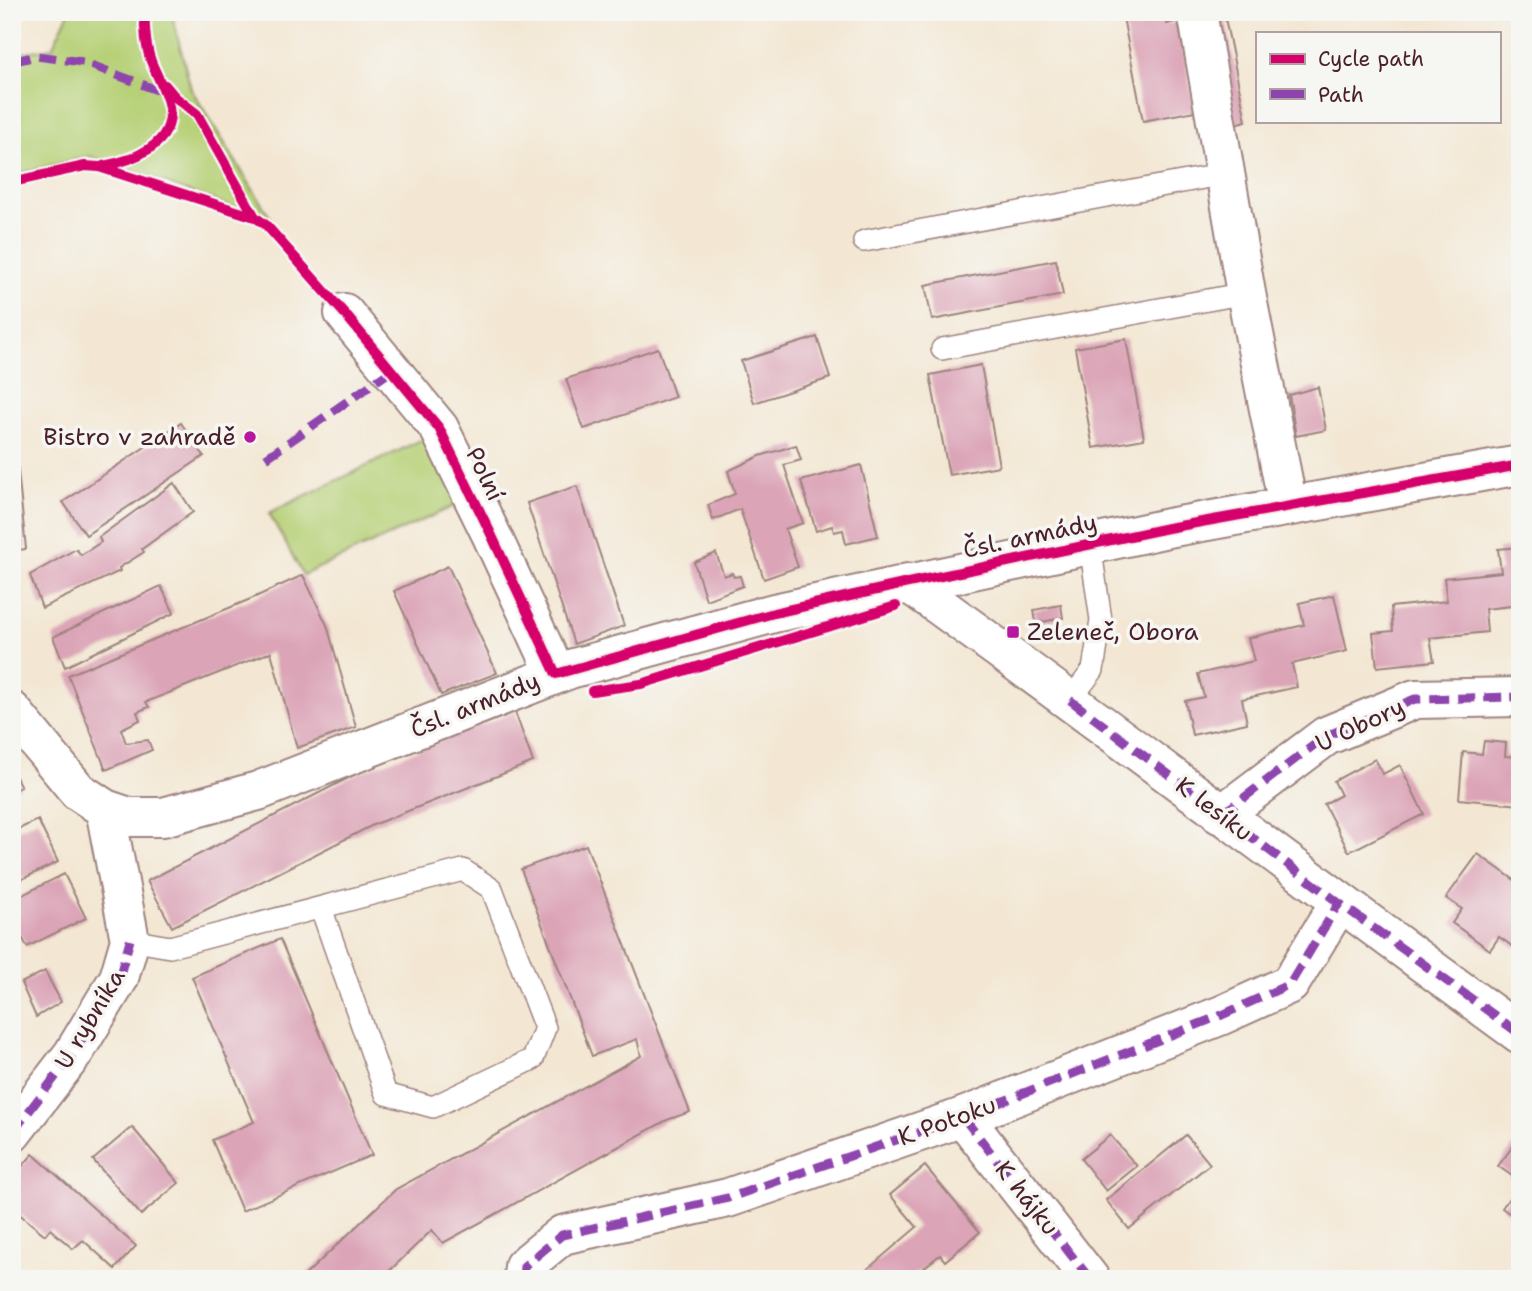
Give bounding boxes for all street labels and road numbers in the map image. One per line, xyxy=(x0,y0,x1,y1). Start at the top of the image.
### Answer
street label: Polní xyxy=(458,442,512,506)
street label: Čsl. armády xyxy=(960,506,1100,566)
street label: Čsl. armády xyxy=(406,665,544,745)
street label: U Obory xyxy=(1310,691,1410,759)
street label: K lesíku xyxy=(1169,770,1259,848)
street label: U rybníka xyxy=(48,963,133,1075)
street label: K Potoku xyxy=(894,1088,1000,1154)
street label: K hájku xyxy=(988,1154,1066,1242)

